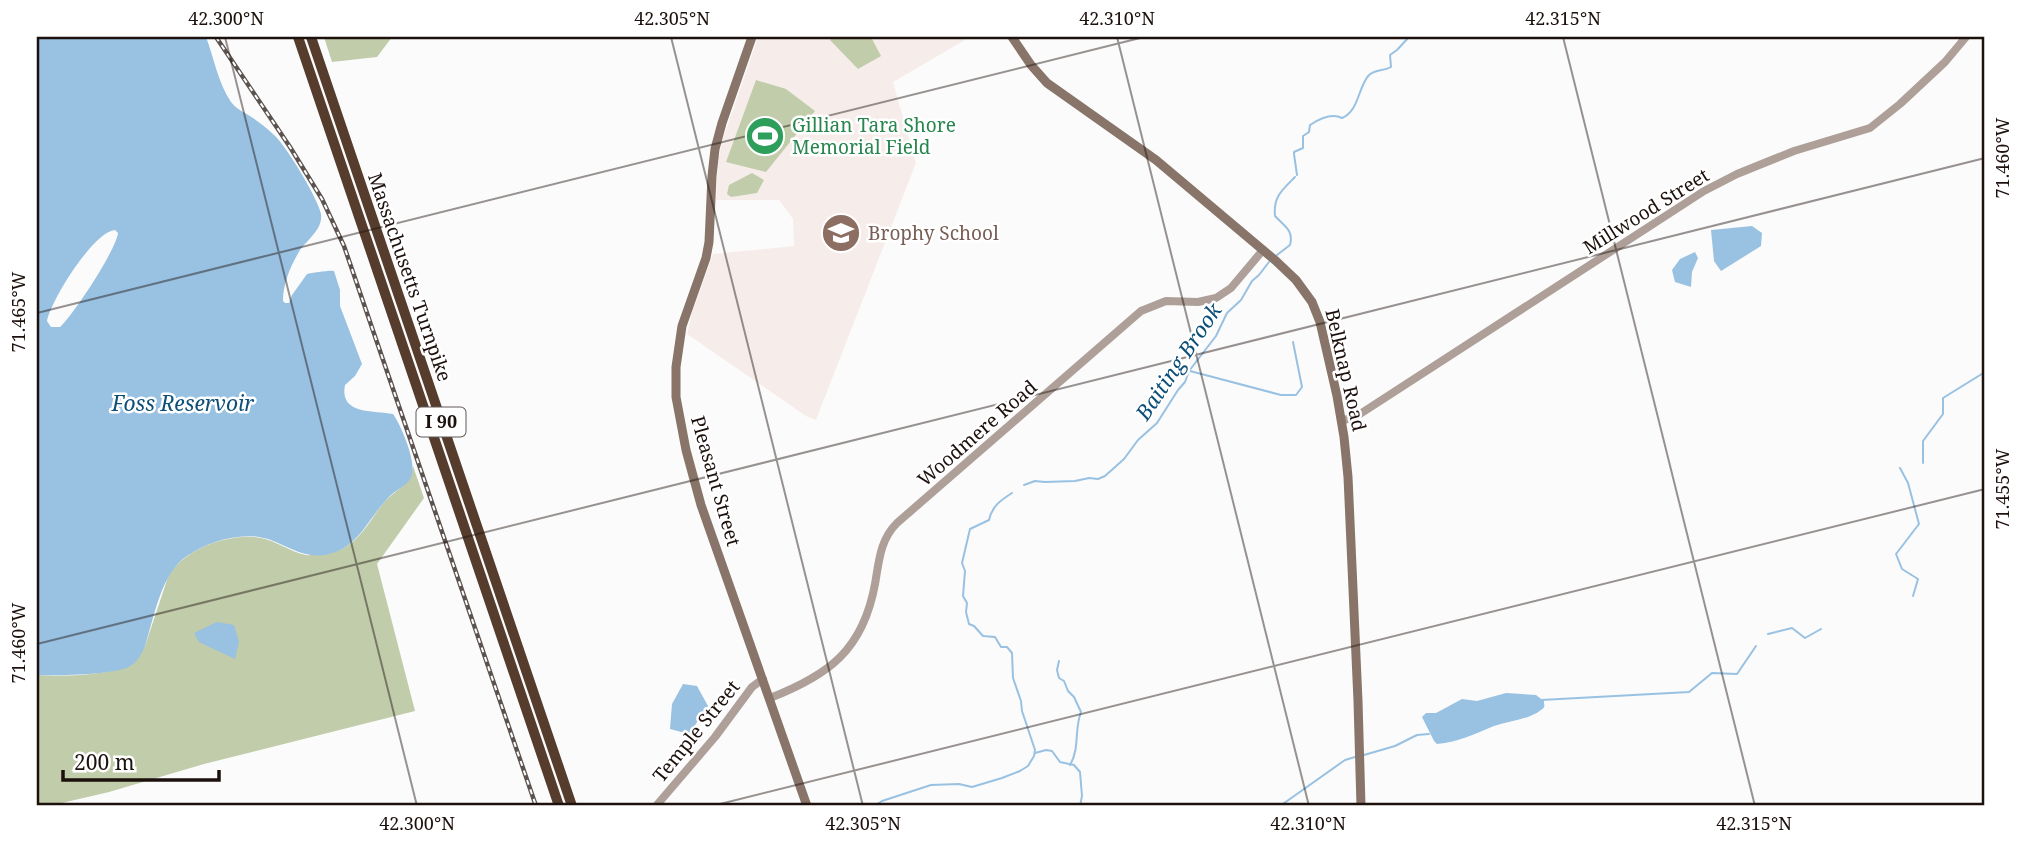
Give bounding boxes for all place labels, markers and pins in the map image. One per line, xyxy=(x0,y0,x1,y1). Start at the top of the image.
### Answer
place label: Gillian Tara Shore Memorial Field xyxy=(792,112,956,160)
sports icon: Gillian Tara Shore Memorial Field xyxy=(744,115,786,157)
school or university icon: Brophy School xyxy=(820,212,862,254)
place label: Brophy School xyxy=(868,220,999,246)

